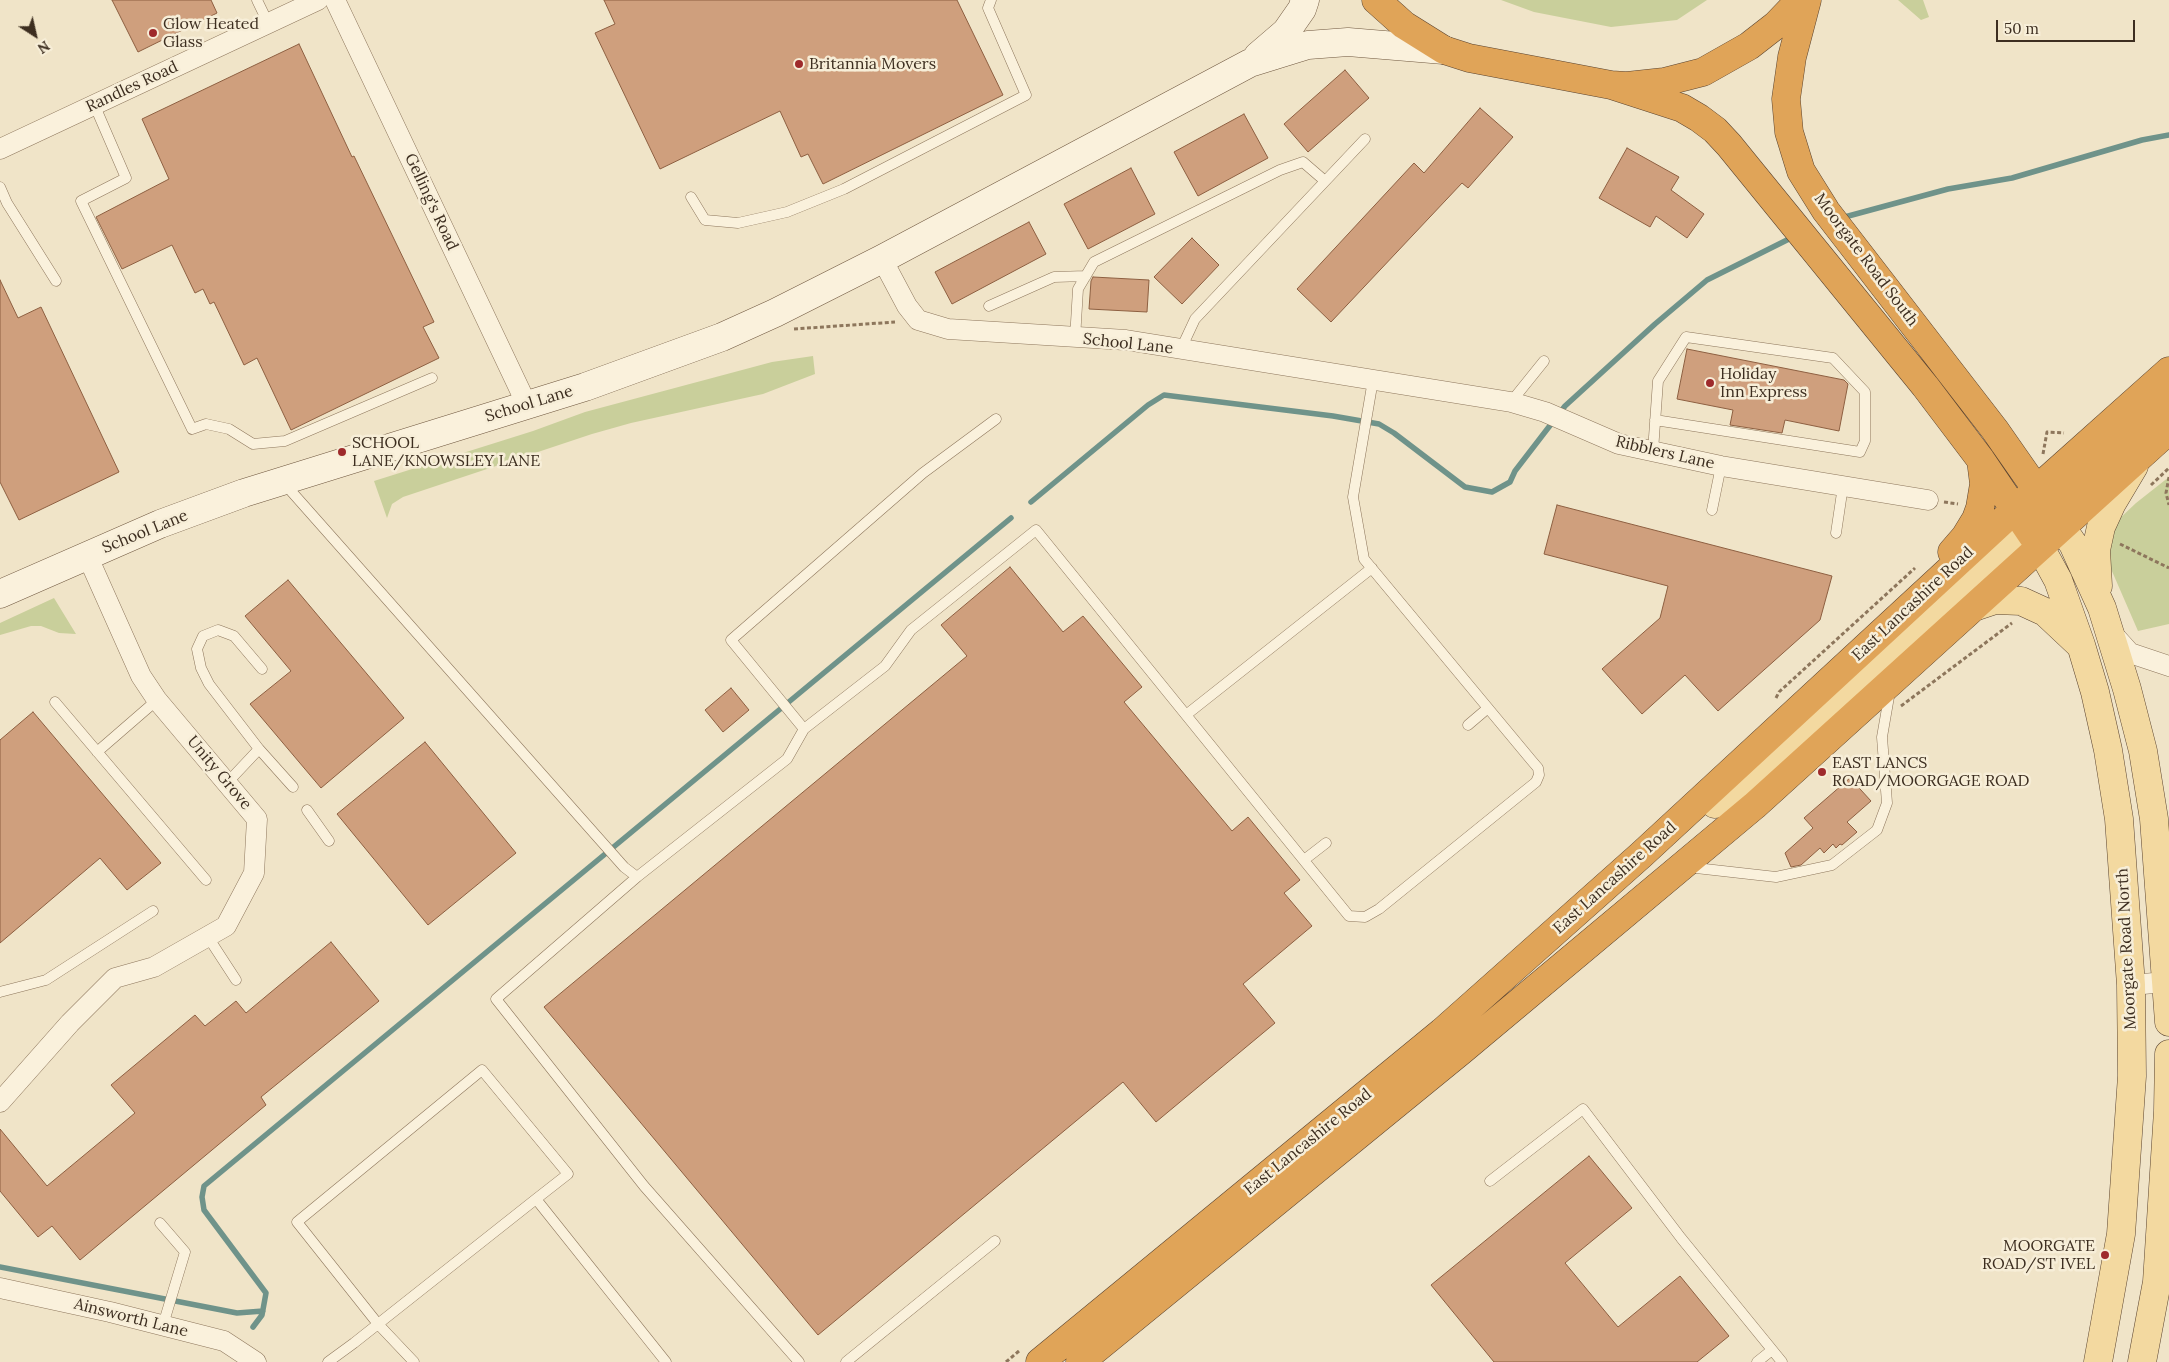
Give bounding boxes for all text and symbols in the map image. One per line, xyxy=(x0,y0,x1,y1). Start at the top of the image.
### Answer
north arrow xyxy=(10,10,60,60)
scale bar xyxy=(1999,10,2138,42)
place label: Glow Heated Glass xyxy=(163,14,259,52)
text: 50 m xyxy=(2004,19,2039,38)
marker: Glow Heated Glass xyxy=(147,27,159,39)
text: N xyxy=(34,37,53,58)
place label: Britannia Movers xyxy=(809,54,936,74)
street label: Randles Road xyxy=(83,57,181,117)
marker: Britannia Movers xyxy=(793,58,805,70)
street label: Gelling's Road xyxy=(400,151,462,253)
street label: Moorgate Road South xyxy=(1810,190,1922,330)
street label: School Lane xyxy=(1082,330,1174,358)
place label: Holiday Inn Express xyxy=(1720,364,1807,402)
marker: Holiday Inn Express xyxy=(1704,377,1716,389)
street label: School Lane xyxy=(483,382,575,426)
street label: Ribblers Lane xyxy=(1614,432,1716,474)
place label: SCHOOL LANE/KNOWSLEY LANE xyxy=(352,433,540,471)
marker: SCHOOL LANE/KNOWSLEY LANE xyxy=(336,446,348,458)
street label: School Lane xyxy=(99,506,191,558)
street label: East Lancashire Road xyxy=(1848,543,1978,665)
street label: Unity Grove xyxy=(183,732,255,814)
place label: EAST LANCS ROAD/MOORGAGE ROAD xyxy=(1832,753,2029,791)
marker: EAST LANCS ROAD/MOORGAGE ROAD xyxy=(1816,766,1828,778)
street label: East Lancashire Road xyxy=(1550,818,1680,938)
street label: Moorgate Road North xyxy=(2113,868,2141,1030)
street label: East Lancashire Road xyxy=(1240,1085,1376,1199)
place label: MOORGATE ROAD/ST IVEL xyxy=(1982,1236,2095,1274)
marker: MOORGATE ROAD/ST IVEL xyxy=(2099,1249,2111,1261)
street label: Ainsworth Lane xyxy=(72,1295,190,1341)

